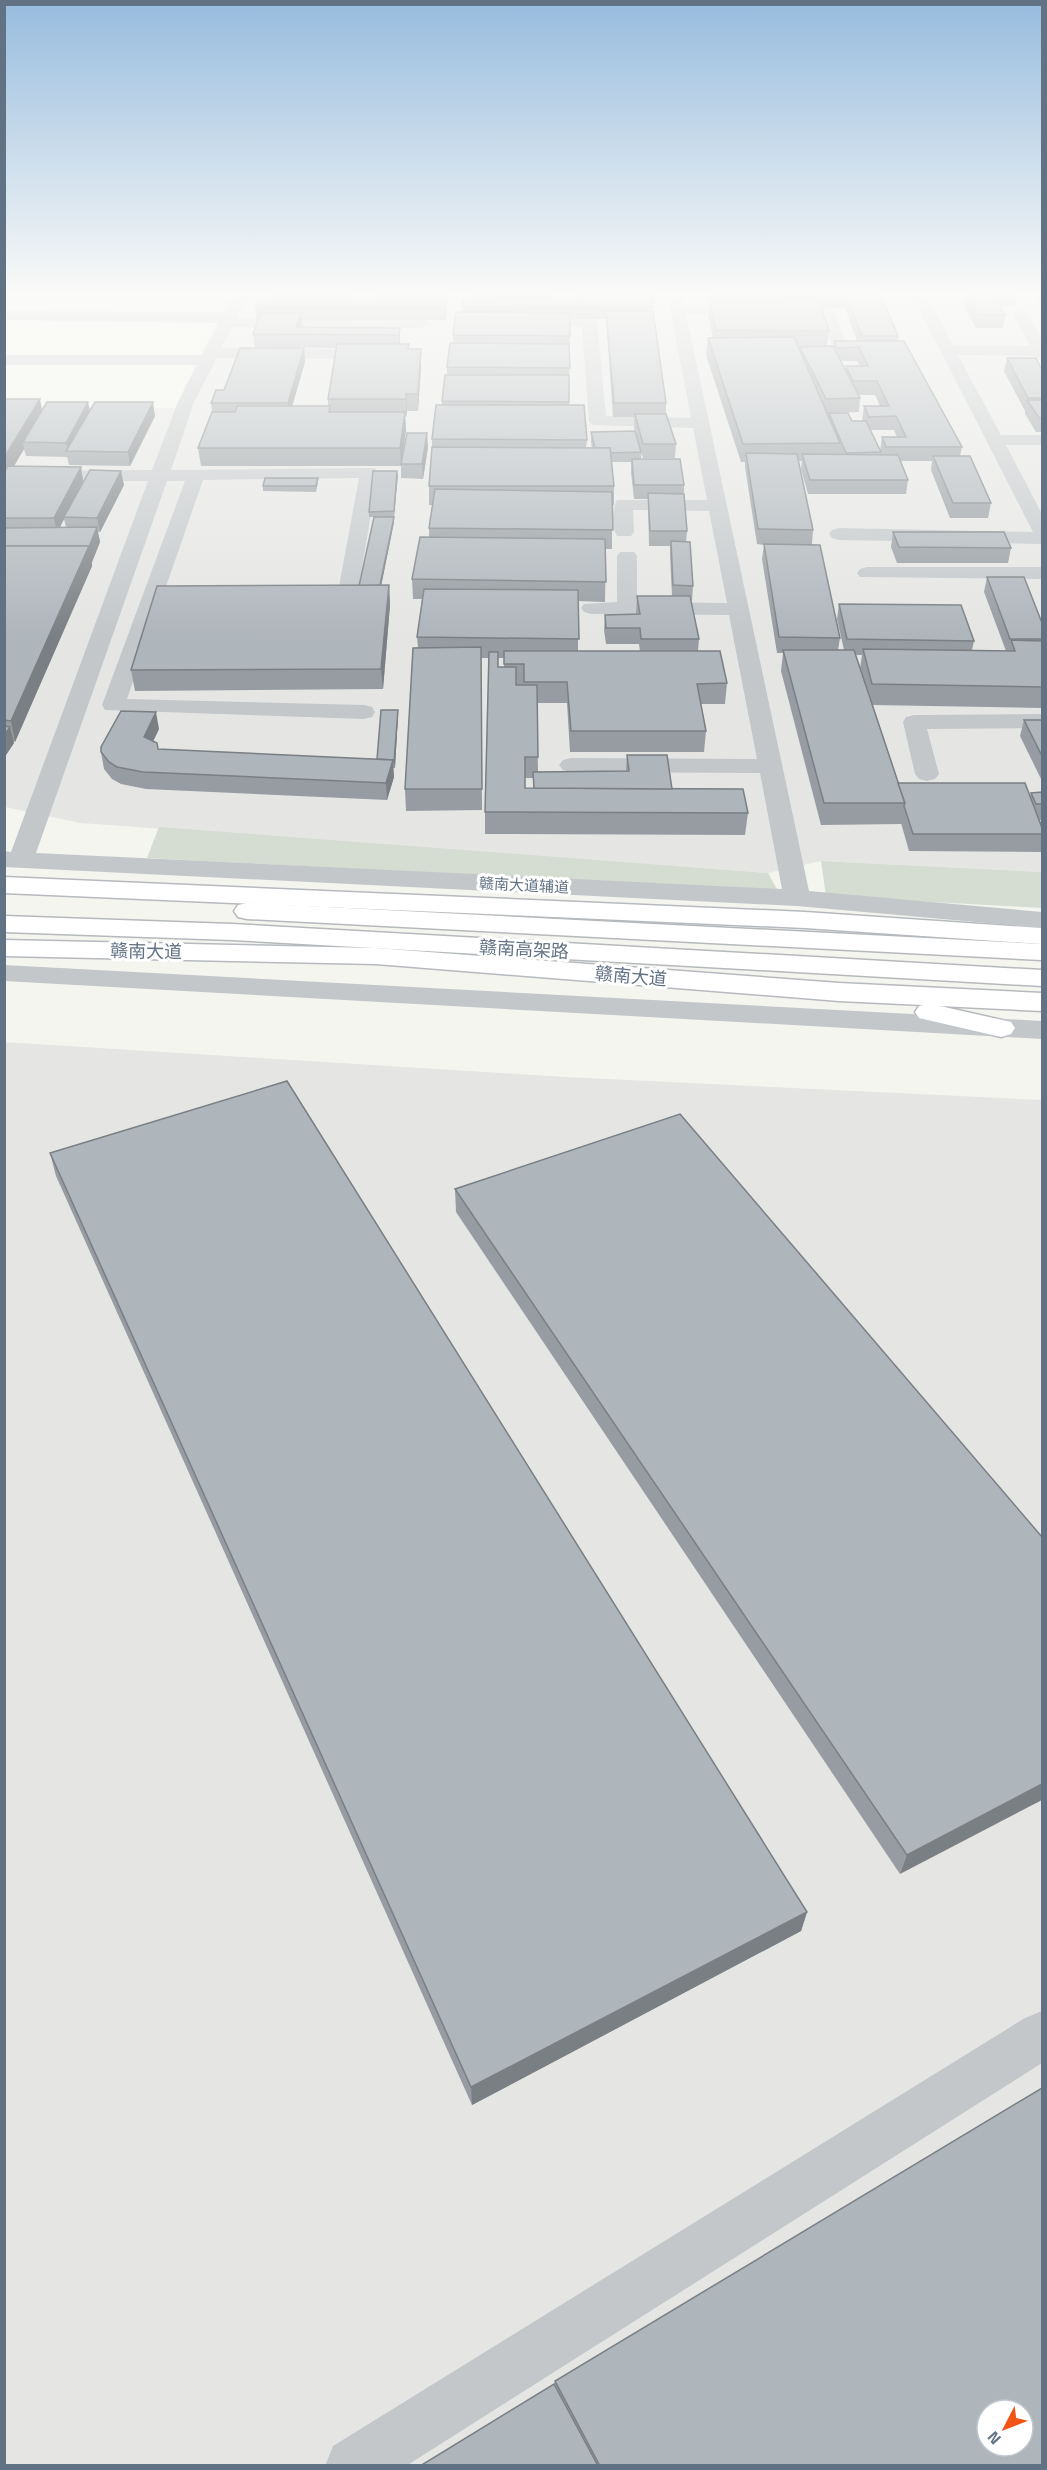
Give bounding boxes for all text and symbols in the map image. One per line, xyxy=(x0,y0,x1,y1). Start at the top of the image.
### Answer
street label: 赣南大道辅道 xyxy=(478,871,570,899)
street label: 赣南高架路 xyxy=(478,933,570,965)
street label: 赣南大道 xyxy=(110,937,182,965)
street label: 赣南大道 xyxy=(594,959,668,993)
north arrow xyxy=(975,2398,1035,2458)
text: N xyxy=(981,2426,1006,2450)

